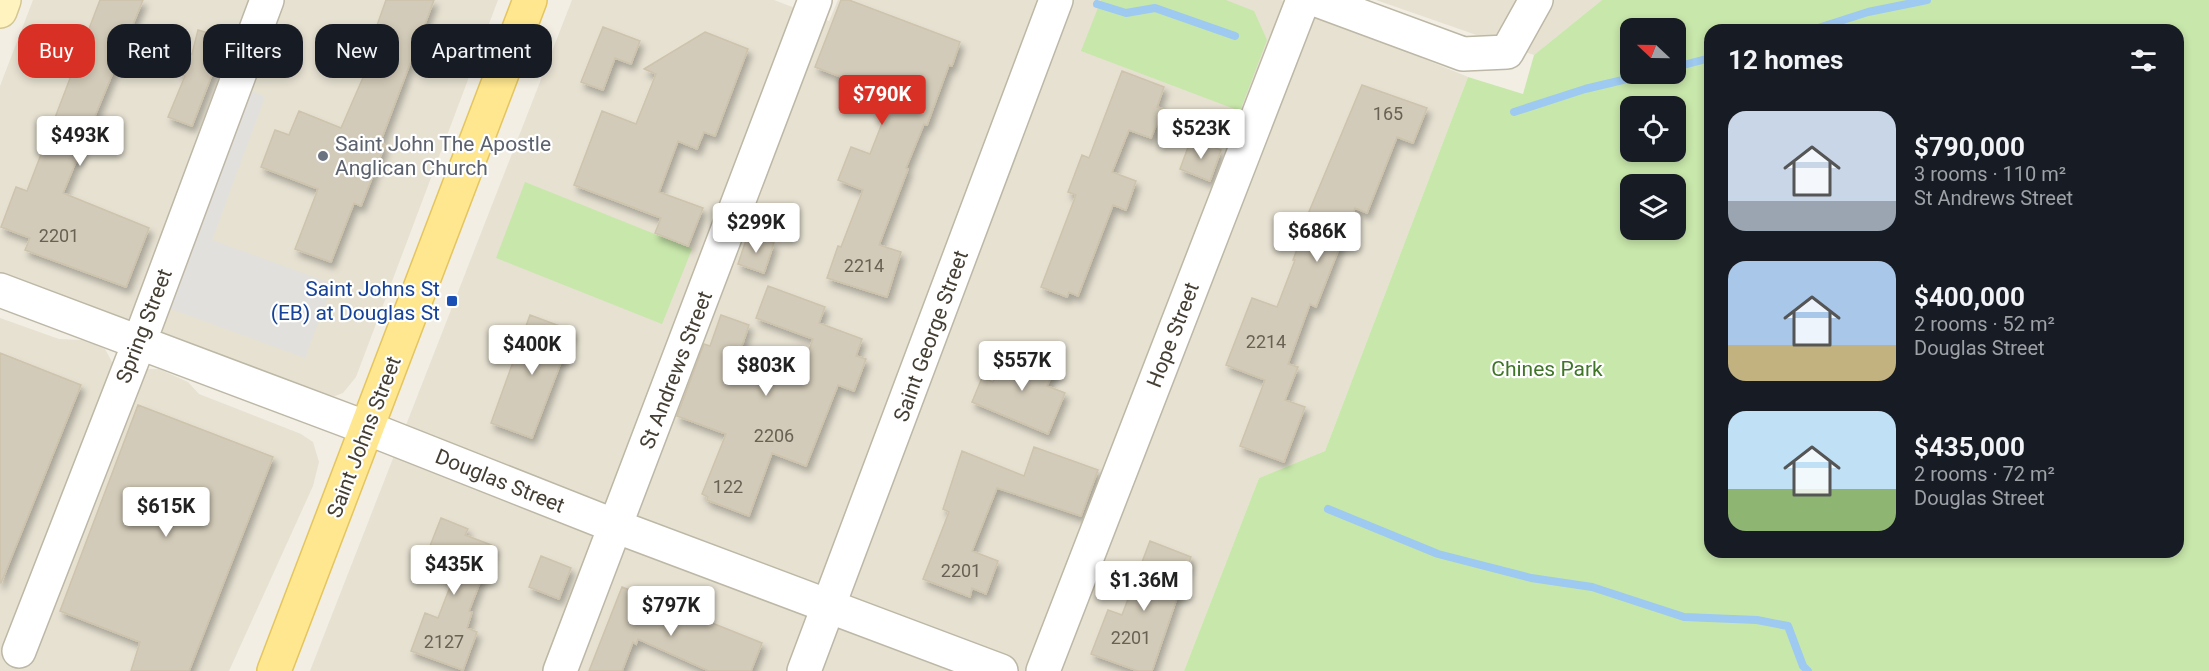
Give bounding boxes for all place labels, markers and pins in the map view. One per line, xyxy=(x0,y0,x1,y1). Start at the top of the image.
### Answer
pin: $790K xyxy=(840,75,924,126)
pin: $523K xyxy=(1159,109,1243,160)
pin: $493K xyxy=(38,116,122,167)
place label: Saint John The Apostle Anglican Church xyxy=(335,132,551,180)
marker: Saint John The Apostle Anglican Church xyxy=(316,149,330,163)
pin: $299K xyxy=(714,203,798,254)
pin: $686K xyxy=(1275,212,1359,263)
place label: Saint Johns St (EB) at Douglas St xyxy=(271,277,440,325)
marker: Saint Johns St (EB) at Douglas St xyxy=(445,294,459,308)
pin: $400K xyxy=(490,325,574,376)
pin: $557K xyxy=(980,341,1064,392)
pin: $803K xyxy=(724,346,808,397)
pin: $615K xyxy=(124,487,208,538)
pin: $435K xyxy=(412,545,496,596)
pin: $1.36M xyxy=(1095,561,1193,612)
pin: $797K xyxy=(629,586,713,637)

